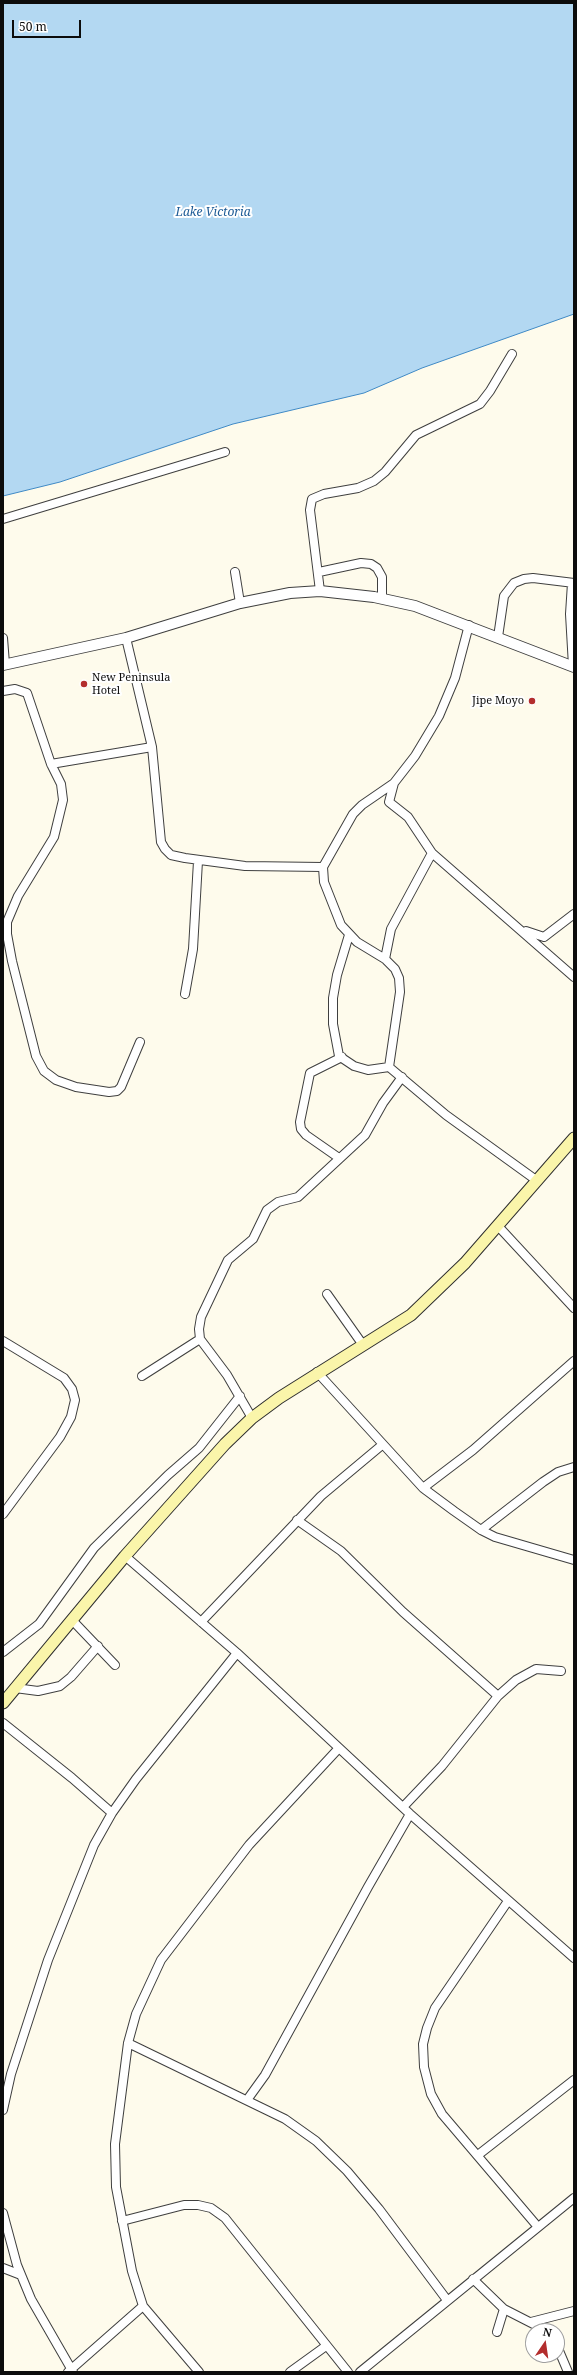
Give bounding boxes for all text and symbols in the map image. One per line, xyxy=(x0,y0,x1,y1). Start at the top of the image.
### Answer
scale bar xyxy=(14,12,83,38)
text: 50 m xyxy=(19,18,47,35)
water label: Lake Victoria xyxy=(175,206,251,220)
place label: New Peninsula Hotel xyxy=(92,671,170,697)
marker: New Peninsula Hotel xyxy=(79,679,89,689)
place label: Jipe Moyo xyxy=(472,694,524,708)
marker: Jipe Moyo xyxy=(527,696,537,706)
north arrow xyxy=(525,2323,565,2363)
text: N xyxy=(542,2324,553,2340)

